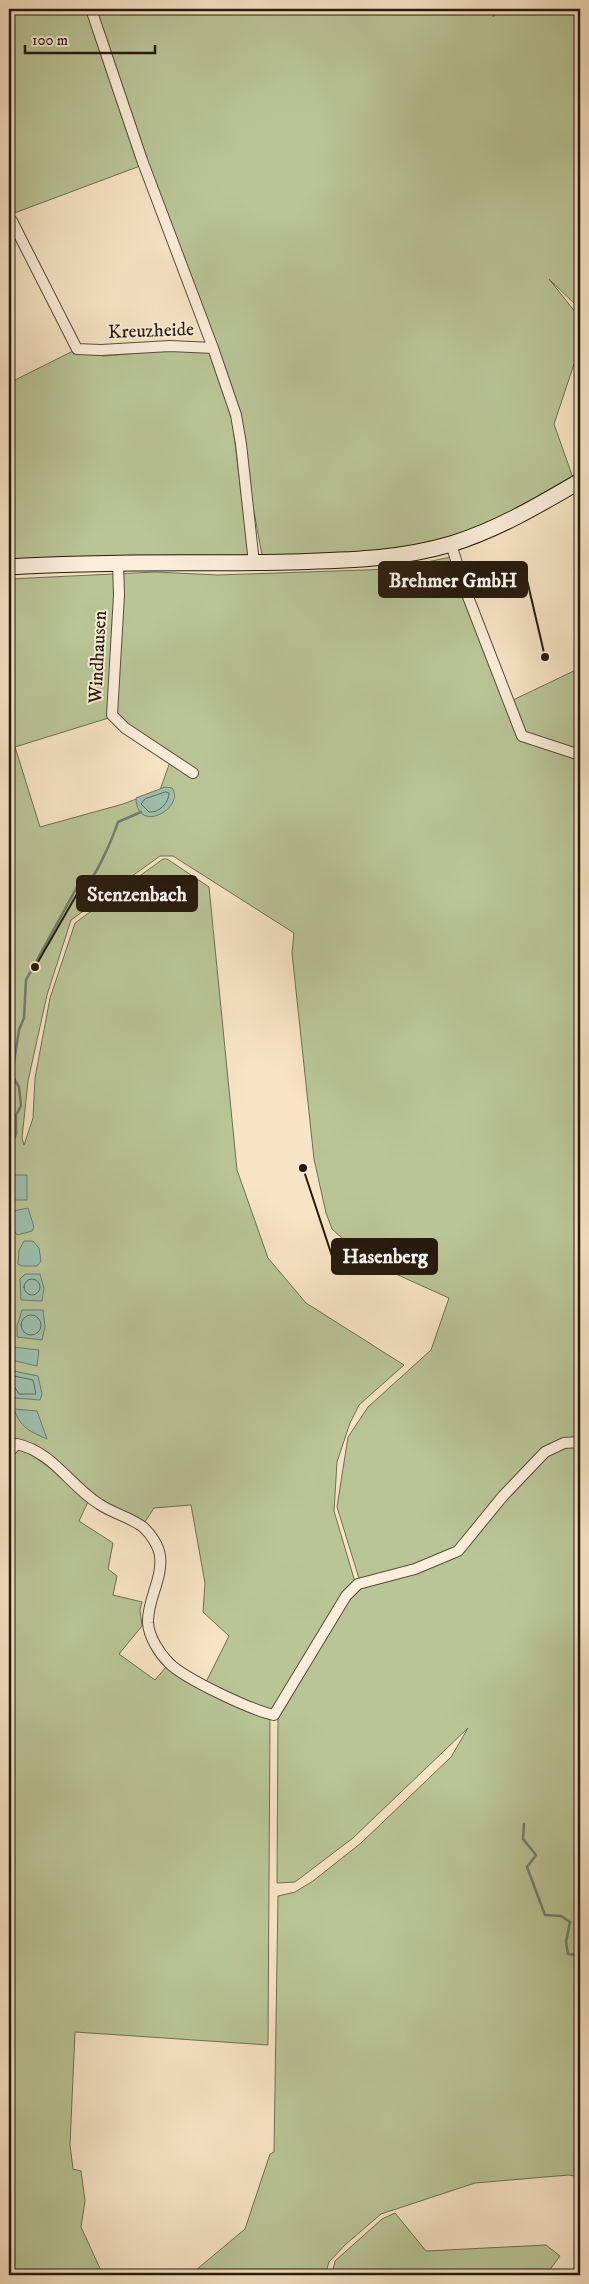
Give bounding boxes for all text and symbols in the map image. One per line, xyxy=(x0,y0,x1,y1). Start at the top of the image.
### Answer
scale bar xyxy=(25,22,155,54)
text: 100 m xyxy=(32,31,68,50)
street label: Kreuzheide xyxy=(108,318,194,344)
callout: Brehmer GmbH xyxy=(379,562,527,597)
text: Brehmer GmbH xyxy=(389,569,517,594)
street label: Windhausen xyxy=(84,610,112,705)
callout: Stenzenbach xyxy=(77,876,197,911)
text: Stenzenbach xyxy=(87,883,188,908)
callout: Hasenberg xyxy=(332,1239,437,1274)
text: Hasenberg xyxy=(342,1245,429,1270)

